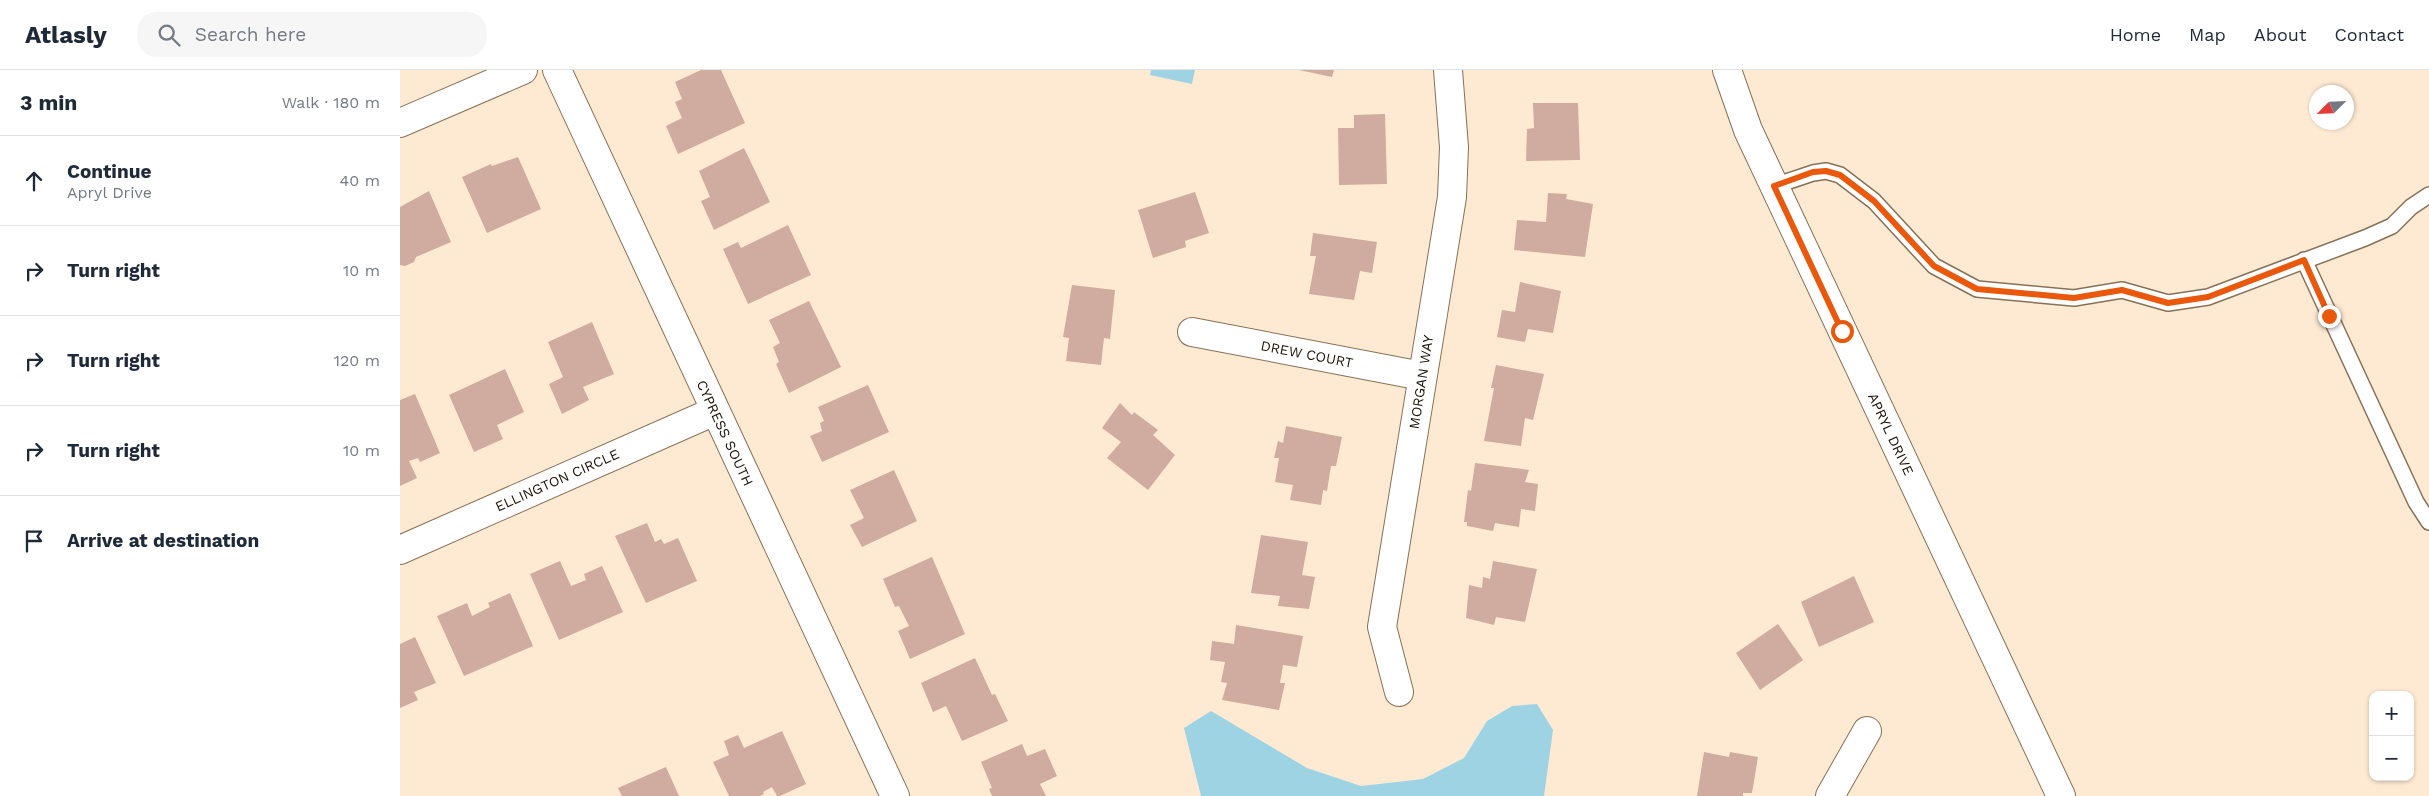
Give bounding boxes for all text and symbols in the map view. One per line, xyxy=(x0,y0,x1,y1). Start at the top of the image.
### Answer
search box xyxy=(137,12,487,57)
text: Atlasly xyxy=(25,21,107,49)
icon: search xyxy=(155,21,183,49)
text: Search here xyxy=(195,23,306,46)
text: Home xyxy=(2110,24,2161,45)
text: Map xyxy=(2189,24,2226,45)
text: About xyxy=(2254,24,2306,45)
text: Contact xyxy=(2334,24,2404,45)
north arrow xyxy=(2309,85,2354,130)
text: 3 min xyxy=(20,90,77,115)
text: Walk · 180 m xyxy=(282,93,380,112)
text: Continue xyxy=(67,160,151,183)
icon: ahead xyxy=(20,167,48,195)
text: 40 m xyxy=(340,171,380,190)
text: Apryl Drive xyxy=(67,183,152,202)
icon: right xyxy=(20,257,48,285)
text: Turn right xyxy=(67,259,160,282)
text: 10 m xyxy=(343,261,380,280)
route end xyxy=(2318,305,2341,328)
route start xyxy=(1831,320,1854,343)
street label: MORGAN WAY xyxy=(1406,334,1436,430)
street label: DREW COURT xyxy=(1259,337,1355,371)
icon: right xyxy=(20,347,48,375)
text: Turn right xyxy=(67,349,160,372)
text: 120 m xyxy=(334,351,380,370)
street label: CYPRESS SOUTH xyxy=(693,378,757,488)
street label: APRYL DRIVE xyxy=(1865,390,1917,478)
icon: right xyxy=(20,437,48,465)
text: Turn right xyxy=(67,439,160,462)
text: 10 m xyxy=(343,441,380,460)
street label: ELLINGTON CIRCLE xyxy=(493,445,621,514)
icon: arrive xyxy=(20,527,48,555)
text: Arrive at destination xyxy=(67,529,259,552)
map controls xyxy=(2369,691,2414,781)
button: + xyxy=(2369,691,2414,736)
button: − xyxy=(2369,736,2414,781)

